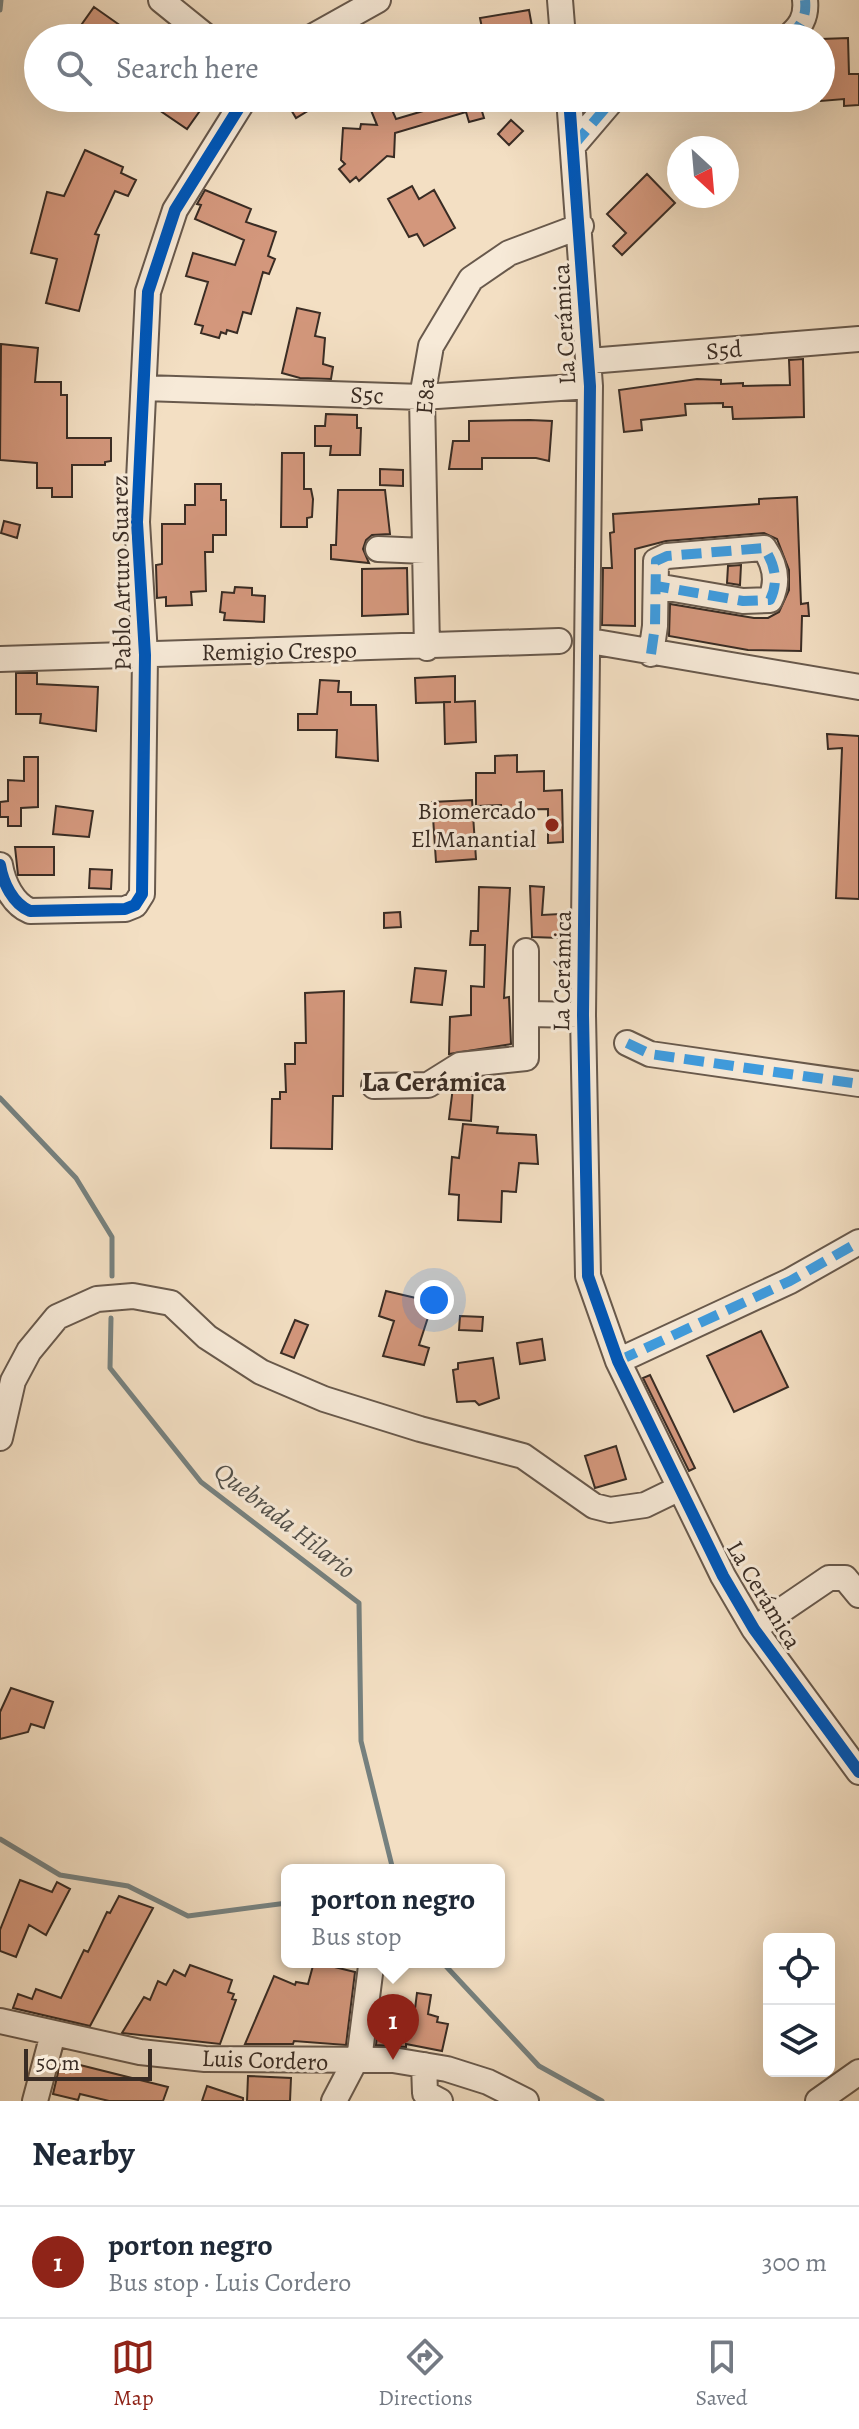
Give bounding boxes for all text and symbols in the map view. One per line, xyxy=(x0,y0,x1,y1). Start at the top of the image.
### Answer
search box xyxy=(24,24,835,112)
icon: search xyxy=(52,46,96,90)
text: Search here xyxy=(116,48,259,88)
north arrow xyxy=(667,136,739,208)
street label: La Cerámica xyxy=(545,262,583,385)
street label: S5d xyxy=(705,332,743,368)
street label: E8a xyxy=(408,376,442,416)
street label: S5c xyxy=(350,378,384,412)
street label: Pablo Arturo Suarez xyxy=(103,475,139,671)
street label: Remigio Crespo xyxy=(201,634,357,668)
place label: Biomercado El Manantial xyxy=(411,795,536,855)
marker: Biomercado El Manantial xyxy=(543,816,561,834)
street label: La Cerámica xyxy=(545,909,579,1032)
district label: La Cerámica xyxy=(362,1063,507,1101)
your location xyxy=(414,1280,454,1320)
water label: Quebrada Hilario xyxy=(207,1454,363,1587)
street label: La Cerámica xyxy=(719,1535,809,1656)
popup xyxy=(281,1864,505,1968)
text: porton negro xyxy=(311,1879,475,1919)
text: Bus stop xyxy=(311,1919,402,1954)
map controls xyxy=(763,1933,835,2077)
button: locate xyxy=(763,1933,835,2005)
pin: 1 xyxy=(367,1994,419,2060)
button: layers xyxy=(763,2005,835,2077)
street label: Luis Cordero xyxy=(201,2042,329,2078)
scale bar xyxy=(24,2045,152,2081)
text: 50 m xyxy=(36,2048,80,2078)
text: Nearby xyxy=(32,2130,135,2177)
text: porton negro xyxy=(108,2225,273,2265)
text: 1 xyxy=(53,2245,63,2280)
text: 300 m xyxy=(762,2245,827,2280)
text: Bus stop · Luis Cordero xyxy=(108,2265,351,2300)
tab: Map xyxy=(111,2335,155,2413)
tab: Directions xyxy=(378,2335,473,2413)
tab: Saved xyxy=(695,2335,748,2413)

